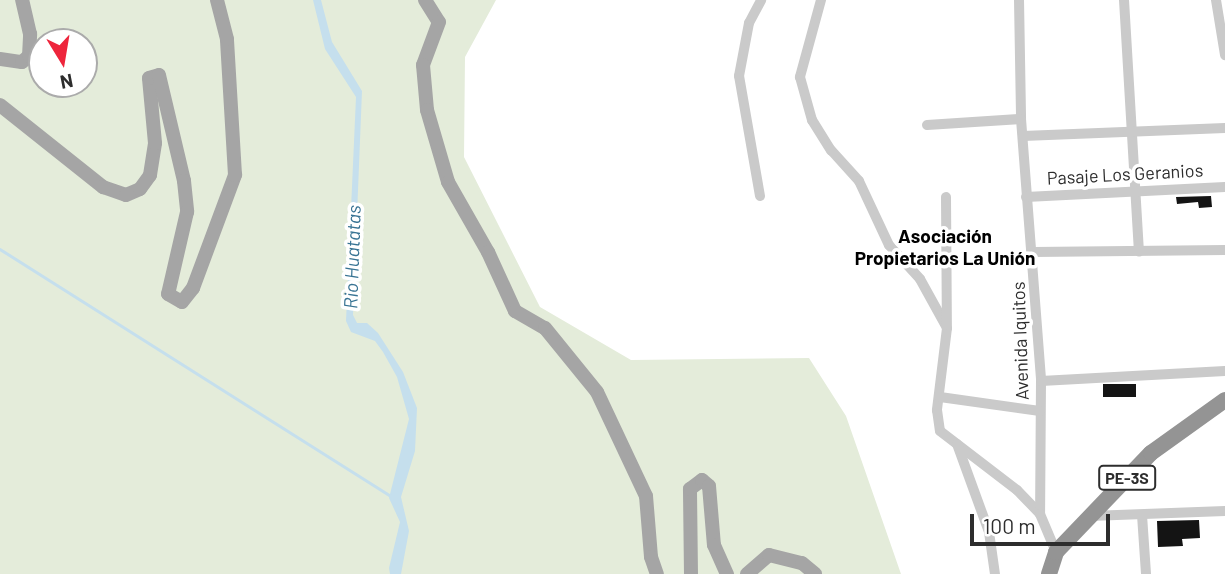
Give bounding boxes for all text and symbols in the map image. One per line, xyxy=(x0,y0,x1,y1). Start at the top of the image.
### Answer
north arrow xyxy=(28,28,98,98)
text: N xyxy=(58,70,75,95)
street label: Pasaje Los Geranios xyxy=(1046,159,1204,189)
water label: Rio Huatatas xyxy=(339,205,365,309)
district label: Asociación Propietarios La Unión xyxy=(855,225,1035,269)
street label: Avenida Iquitos xyxy=(1007,281,1033,401)
road number: PE-3S xyxy=(1097,466,1157,491)
scale bar xyxy=(973,500,1113,544)
text: 100 m xyxy=(983,513,1036,538)

